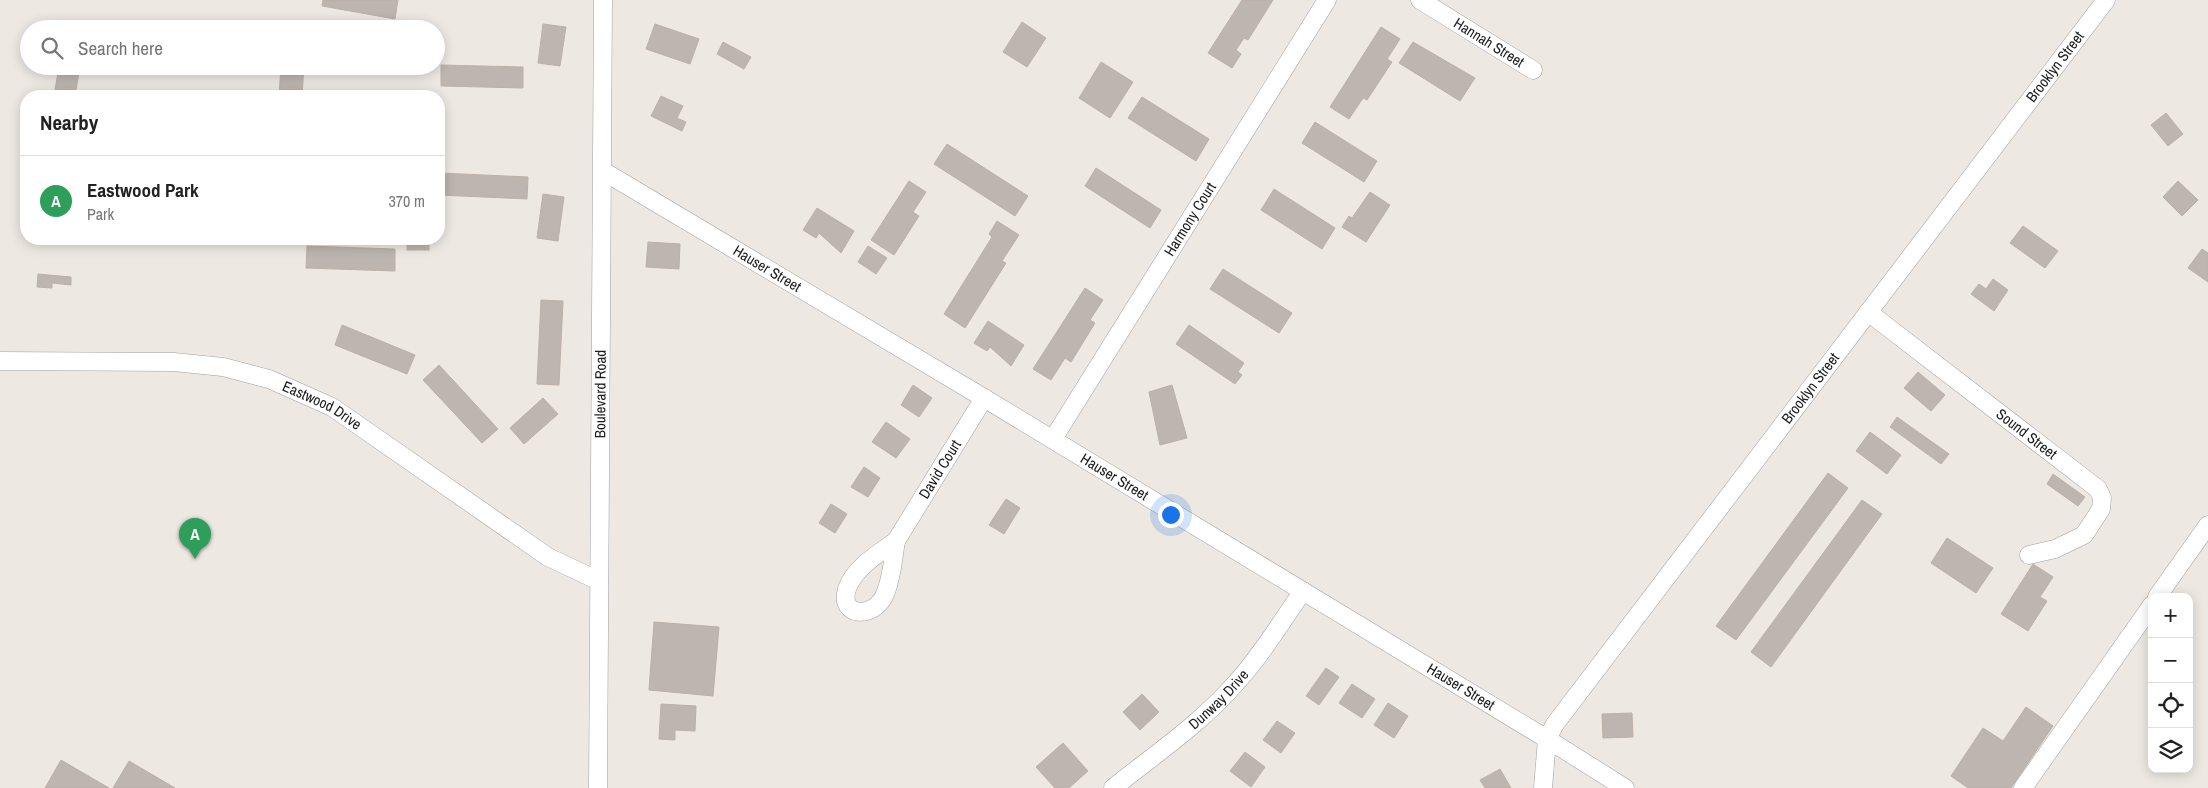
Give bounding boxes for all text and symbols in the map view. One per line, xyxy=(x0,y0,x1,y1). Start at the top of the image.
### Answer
street label: Hannah Street xyxy=(1450,12,1529,72)
search box xyxy=(20,20,445,75)
street label: Brooklyn Street xyxy=(2021,26,2089,106)
icon: search xyxy=(38,34,66,62)
text: Search here xyxy=(78,35,163,61)
text: Nearby xyxy=(40,108,98,137)
text: Eastwood Park xyxy=(87,177,199,203)
street label: Harmony Court xyxy=(1159,178,1221,260)
text: A xyxy=(51,190,61,212)
text: 370 m xyxy=(389,190,425,212)
text: Park xyxy=(87,203,114,225)
street label: Hauser Street xyxy=(729,240,806,297)
street label: Brooklyn Street xyxy=(1776,348,1844,428)
street label: Boulevard Road xyxy=(589,350,611,438)
street label: Eastwood Drive xyxy=(279,375,366,435)
street label: Sound Street xyxy=(1992,403,2062,464)
street label: David Court xyxy=(913,435,966,503)
street label: Hauser Street xyxy=(1077,448,1153,506)
your location xyxy=(1158,502,1184,528)
pin: A xyxy=(179,518,211,559)
map controls xyxy=(2148,593,2193,773)
button: + xyxy=(2148,593,2193,638)
button: − xyxy=(2148,638,2193,683)
street label: Hauser Street xyxy=(1423,658,1500,715)
street label: Dunway Drive xyxy=(1184,665,1253,734)
button: locate xyxy=(2148,683,2193,728)
button: layers xyxy=(2148,728,2193,773)

